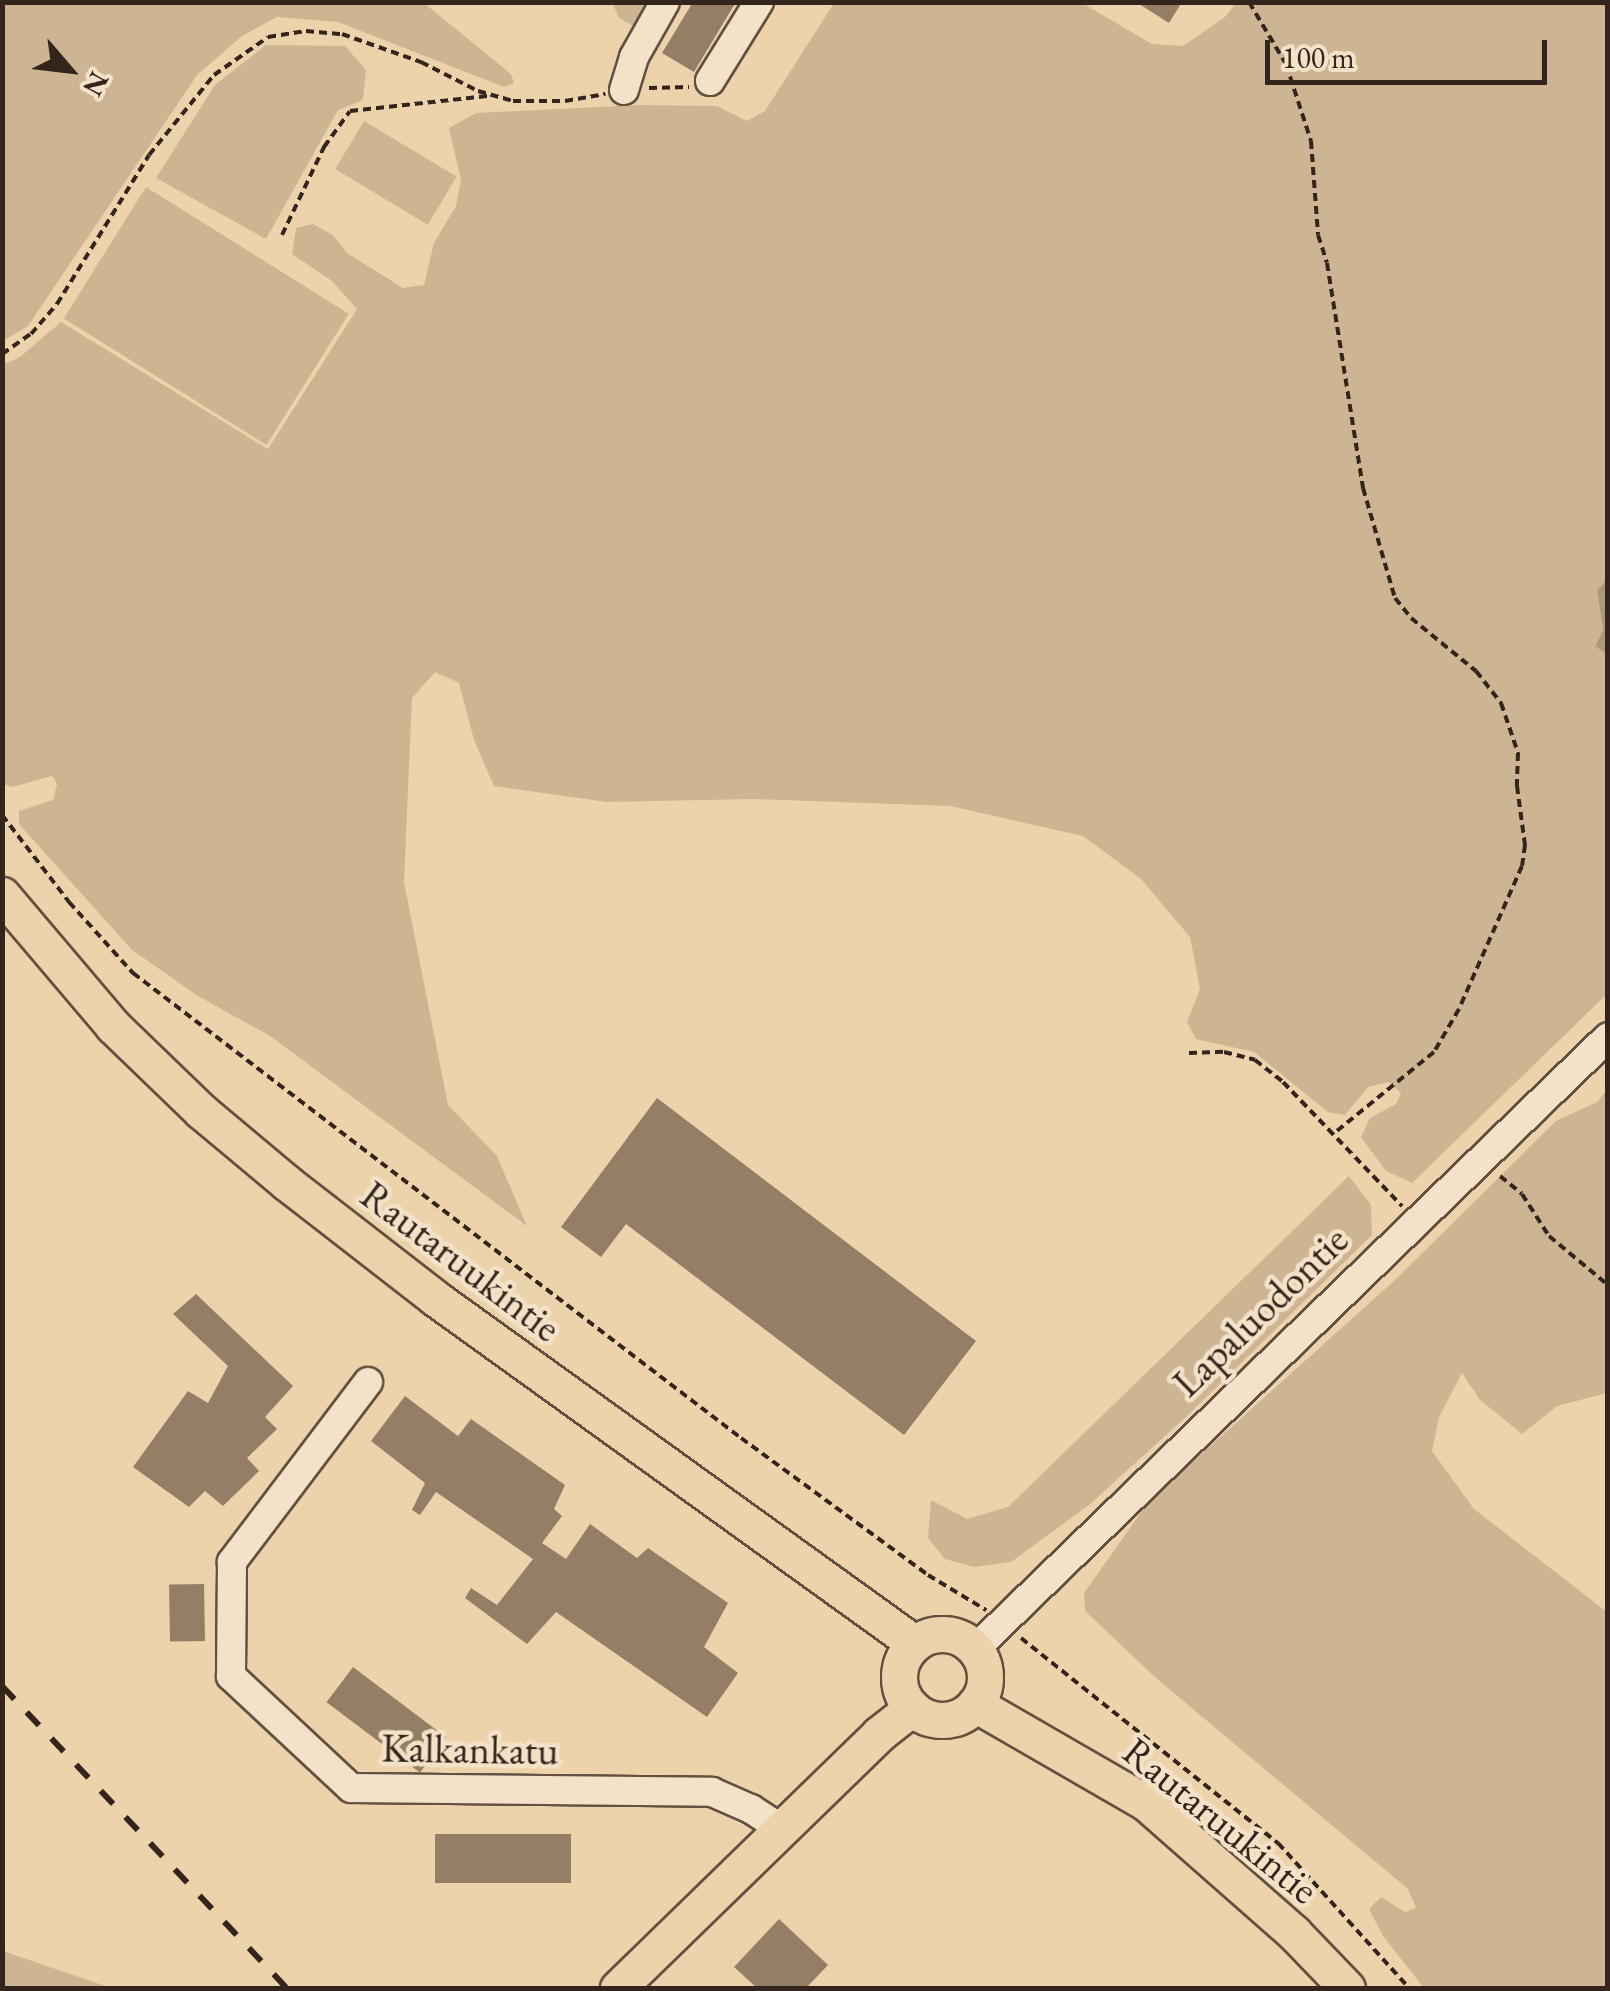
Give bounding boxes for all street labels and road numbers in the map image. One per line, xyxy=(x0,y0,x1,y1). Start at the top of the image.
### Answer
street label: Rautaruukintie xyxy=(352,1170,570,1352)
street label: Lapaluodontie xyxy=(1162,1216,1358,1406)
street label: Kalkankatu xyxy=(381,1723,559,1775)
street label: Rautaruukintie xyxy=(1114,1727,1328,1913)

